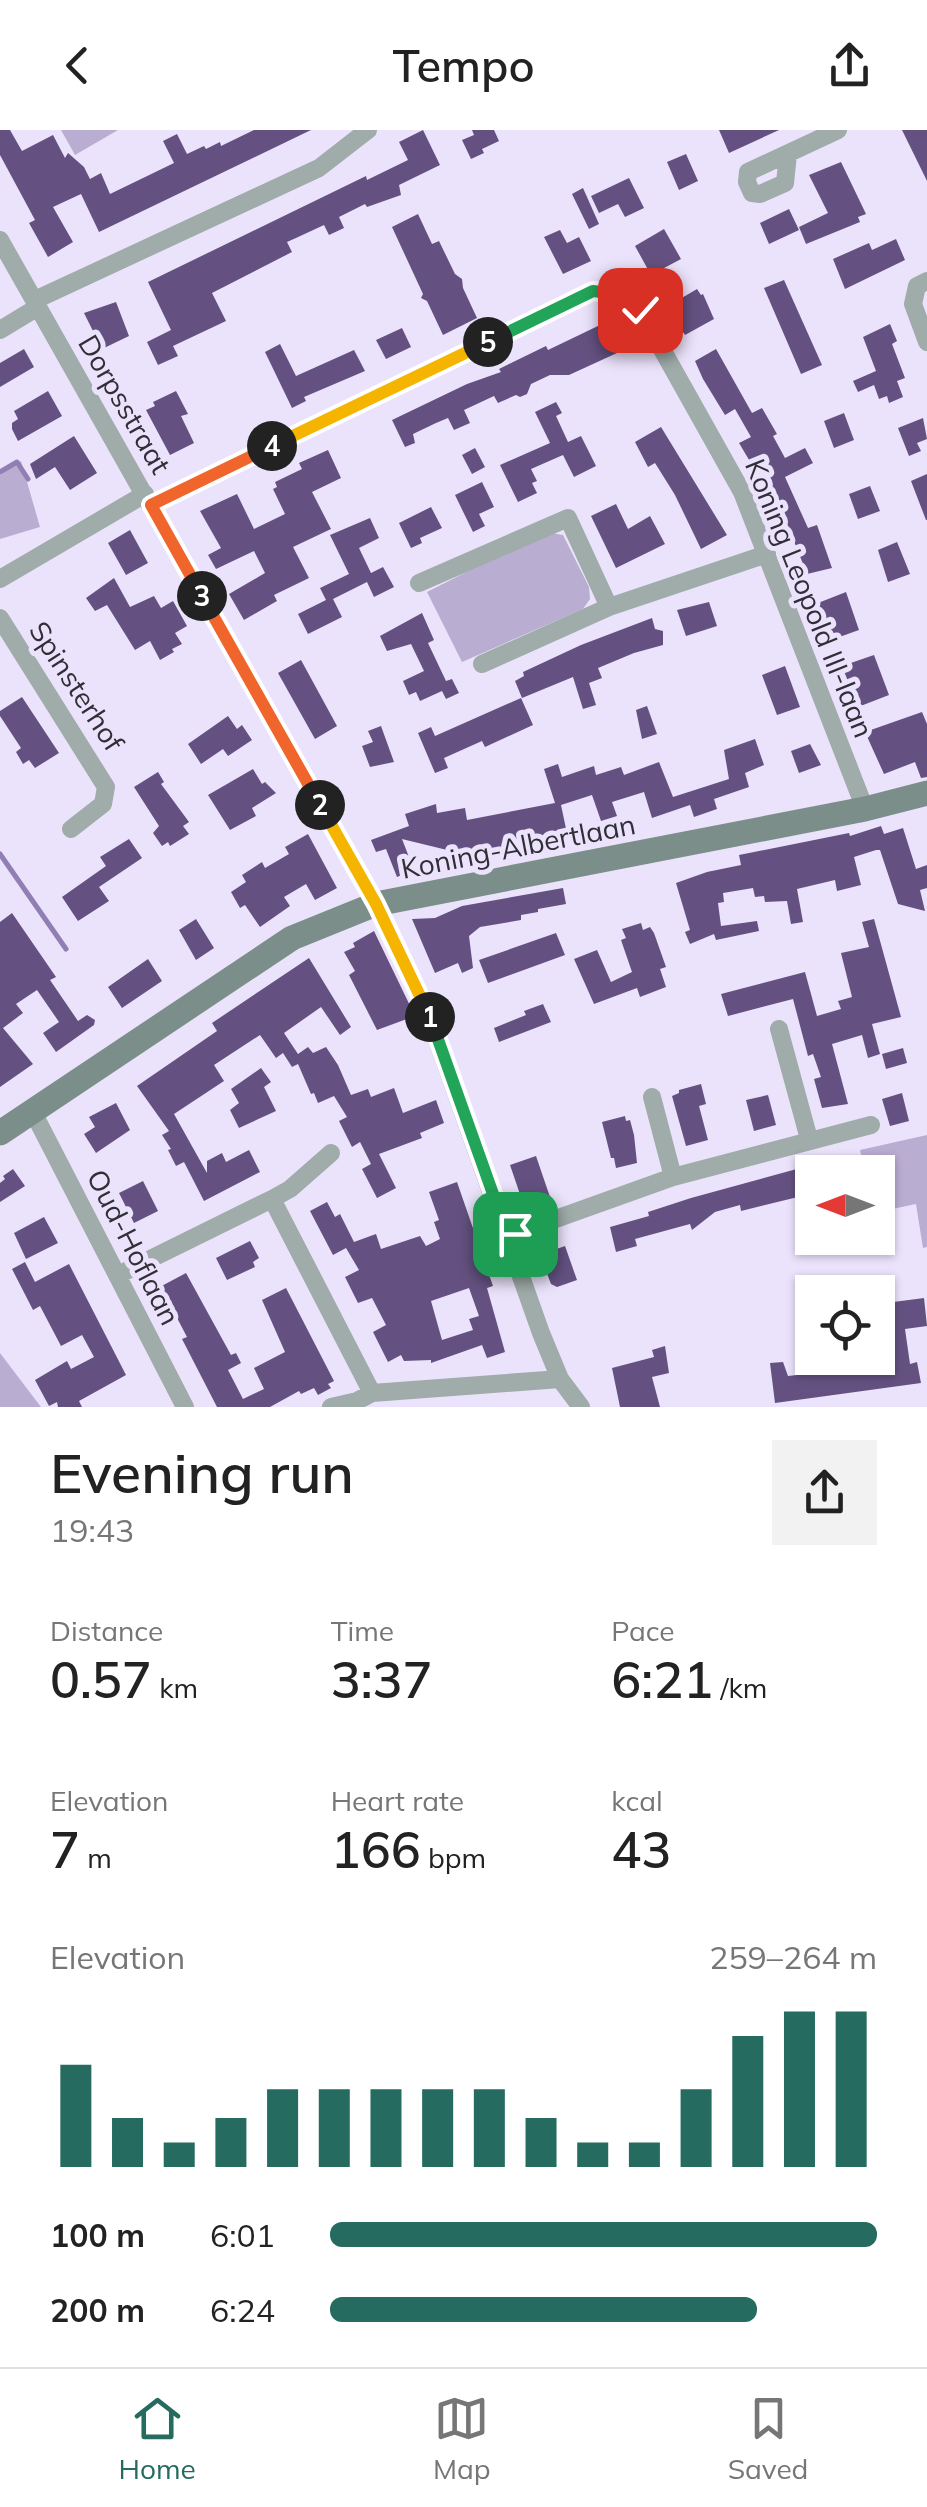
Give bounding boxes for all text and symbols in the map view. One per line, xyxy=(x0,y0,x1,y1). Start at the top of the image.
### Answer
text: Tempo xyxy=(392,37,535,93)
icon: back xyxy=(50,38,105,93)
icon: share xyxy=(822,38,877,93)
pin xyxy=(598,268,683,353)
icon: check xyxy=(613,283,668,338)
pin: 5 xyxy=(463,317,513,367)
text: 5 xyxy=(480,324,496,359)
street label: Dorpsstraat xyxy=(71,328,179,480)
pin: 4 xyxy=(247,421,297,471)
text: 4 xyxy=(264,428,280,463)
street label: Koning Leopold III-laan xyxy=(738,454,882,742)
pin: 3 xyxy=(177,571,227,621)
text: 3 xyxy=(194,578,210,613)
street label: Spinsterhof xyxy=(22,614,132,758)
pin: 2 xyxy=(295,780,345,830)
text: 2 xyxy=(312,787,328,822)
street label: Koning-Albertlaan xyxy=(398,806,638,886)
pin: 1 xyxy=(405,992,455,1042)
text: 1 xyxy=(422,999,438,1034)
north arrow xyxy=(795,1155,895,1255)
map controls xyxy=(795,1155,895,1375)
street label: Oud-Hoflaan xyxy=(80,1163,188,1331)
pin xyxy=(473,1192,558,1277)
icon: arrive xyxy=(488,1207,543,1262)
button: locate xyxy=(795,1275,895,1375)
text: Evening run xyxy=(50,1438,354,1507)
button: share xyxy=(772,1440,877,1545)
text: 19:43 xyxy=(50,1510,134,1550)
text: Distance xyxy=(50,1613,163,1648)
text: Time xyxy=(331,1613,394,1648)
text: Pace xyxy=(611,1613,675,1648)
text: 0.57 xyxy=(50,1648,152,1711)
text: 3:37 xyxy=(331,1648,433,1711)
text: 6:21 xyxy=(611,1648,713,1711)
text: km xyxy=(152,1670,198,1705)
text: /km xyxy=(713,1670,767,1705)
text: Elevation xyxy=(50,1783,168,1818)
text: Heart rate xyxy=(331,1783,464,1818)
text: kcal xyxy=(611,1783,663,1818)
text: 7 xyxy=(50,1818,80,1881)
text: 166 xyxy=(331,1818,421,1881)
text: 43 xyxy=(611,1818,671,1881)
text: m xyxy=(80,1840,112,1875)
text: bpm xyxy=(421,1840,486,1875)
text: Elevation xyxy=(50,1937,185,1977)
text: 259–264 m xyxy=(709,1937,877,1977)
text: 100 m xyxy=(50,2215,145,2255)
text: 6:01 xyxy=(210,2215,275,2255)
text: 200 m xyxy=(50,2290,145,2330)
text: 6:24 xyxy=(210,2290,275,2330)
tab: Home xyxy=(119,2391,196,2486)
tab: Map xyxy=(433,2391,491,2486)
tab: Saved xyxy=(728,2391,808,2486)

